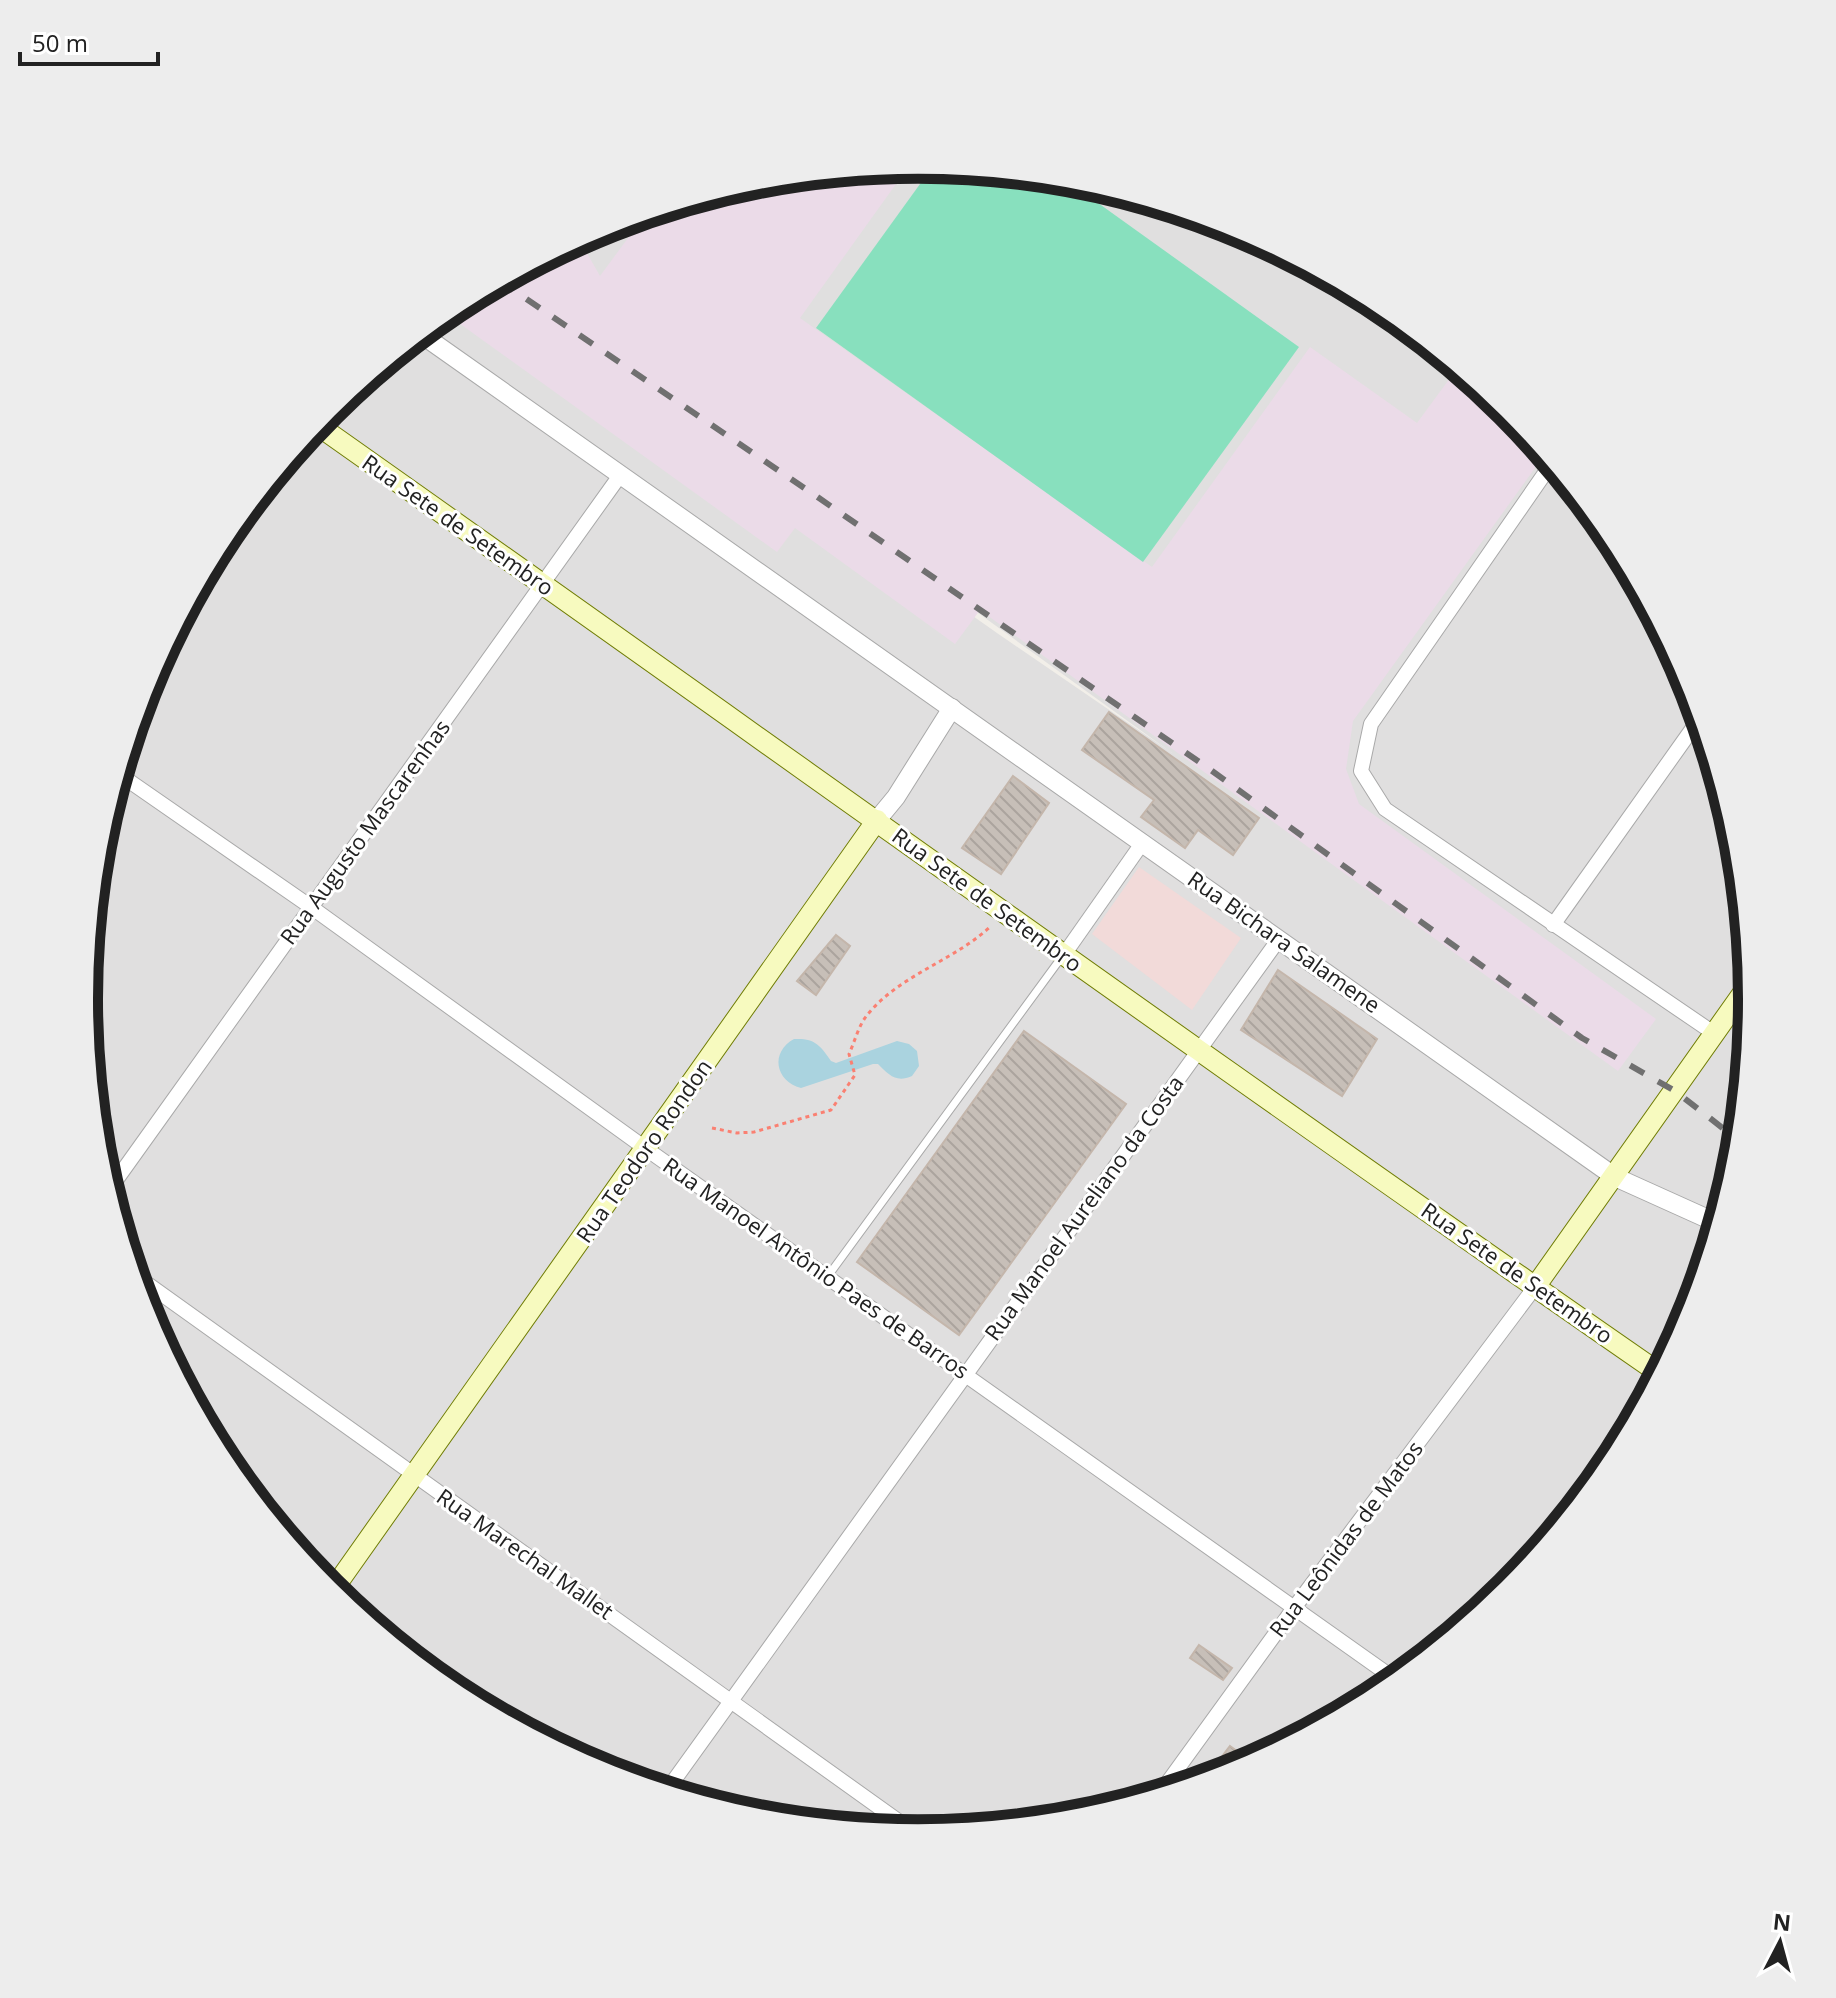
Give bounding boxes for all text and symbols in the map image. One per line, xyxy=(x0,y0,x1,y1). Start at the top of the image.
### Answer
scale bar xyxy=(20,16,158,66)
text: 50 m xyxy=(32,26,88,59)
street label: Rua Sete de Setembro xyxy=(357,447,560,602)
street label: Rua Augusto Mascarenhas xyxy=(272,713,456,950)
street label: Rua Sete de Setembro xyxy=(887,820,1088,978)
street label: Rua Bichara Salamene xyxy=(1182,863,1387,1019)
street label: Rua Teodoro Rondon xyxy=(568,1053,718,1248)
street label: Rua Manoel Aureliano da Costa xyxy=(977,1069,1190,1346)
street label: Rua Manoel Antônio Paes de Barros xyxy=(657,1149,976,1385)
street label: Rua Sete de Setembro xyxy=(1416,1195,1619,1350)
street label: Rua Leônidas de Matos xyxy=(1262,1434,1429,1643)
street label: Rua Marechal Mallet xyxy=(431,1481,620,1626)
north arrow xyxy=(1740,1902,1820,1982)
text: N xyxy=(1772,1905,1793,1937)

